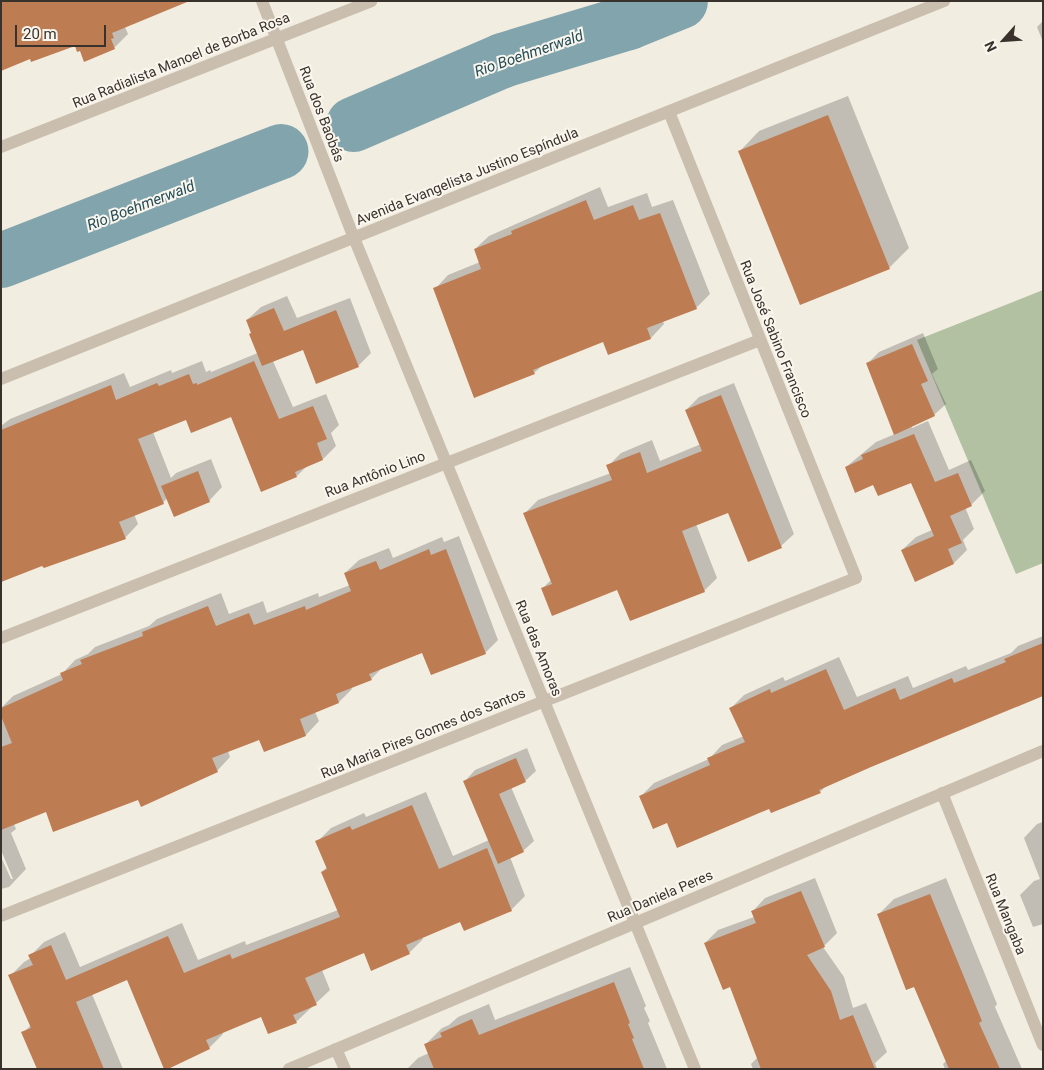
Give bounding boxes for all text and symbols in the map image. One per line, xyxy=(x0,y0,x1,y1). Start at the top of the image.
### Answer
street label: Rua Radialista Manoel de Borba Rosa xyxy=(70,9,292,111)
scale bar xyxy=(18,15,109,47)
north arrow xyxy=(979,15,1029,65)
text: 20 m xyxy=(23,25,57,43)
water label: Rio Boehmerwald xyxy=(472,27,586,81)
text: N xyxy=(981,39,1000,55)
street label: Rua dos Baobás xyxy=(296,64,348,164)
street label: Avenida Evangelista Justino Espíndula xyxy=(353,124,581,228)
water label: Rio Boehmerwald xyxy=(85,177,197,235)
street label: Rua José Sabino Francisco xyxy=(737,258,815,420)
street label: Rua Antônio Lino xyxy=(323,447,427,501)
street label: Rua das Amoras xyxy=(512,597,566,699)
street label: Rua Maria Pires Gomes dos Santos xyxy=(318,684,528,782)
street label: Rua Daniela Peres xyxy=(605,866,715,926)
street label: Rua Mangaba xyxy=(982,871,1030,957)

